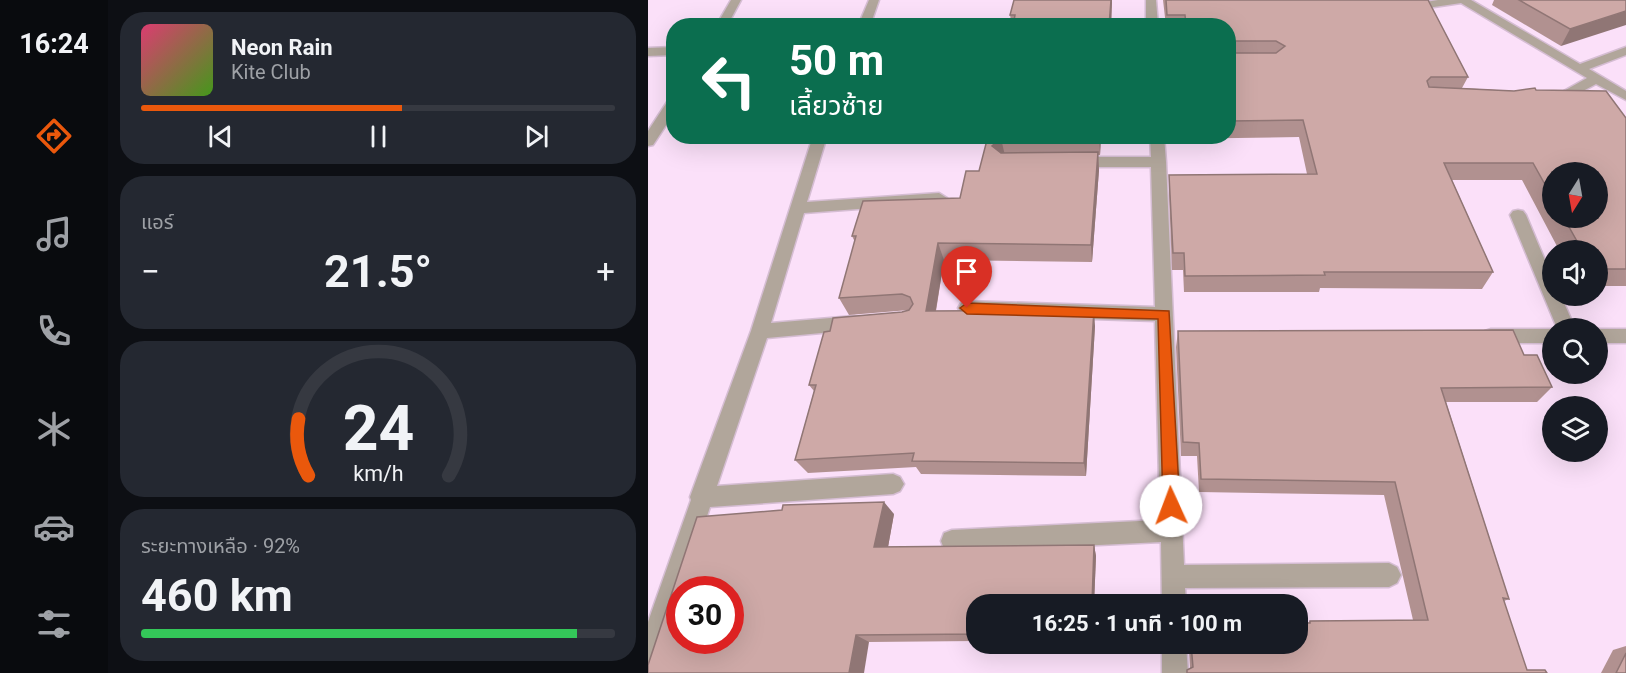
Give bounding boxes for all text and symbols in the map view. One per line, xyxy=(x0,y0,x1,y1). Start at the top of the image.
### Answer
text: 16:24 xyxy=(19,28,89,60)
text: Neon Rain xyxy=(231,35,333,60)
text: 50 m xyxy=(789,36,884,85)
icon: left xyxy=(690,42,768,120)
text: Kite Club xyxy=(231,60,311,84)
text: เลี้ยวซ้าย xyxy=(789,90,883,122)
icon: directions xyxy=(33,115,75,157)
icon: previous xyxy=(204,120,237,153)
icon: pause xyxy=(362,120,395,153)
icon: next xyxy=(520,120,553,153)
north arrow xyxy=(1542,162,1608,228)
map controls xyxy=(1542,162,1608,462)
text: แอร์ xyxy=(141,210,173,234)
icon: music xyxy=(33,213,75,255)
button: sound xyxy=(1542,240,1608,306)
text: 21.5° xyxy=(324,245,432,298)
pin xyxy=(941,246,992,308)
text: − xyxy=(141,252,160,291)
text: + xyxy=(596,252,615,291)
icon: arrive xyxy=(950,255,983,288)
icon: phone xyxy=(33,310,75,352)
button: search xyxy=(1542,318,1608,384)
text: 24 xyxy=(342,392,414,465)
button: layers xyxy=(1542,396,1608,462)
icon: climate xyxy=(33,408,75,450)
text: km/h xyxy=(353,461,403,486)
position arrow xyxy=(1139,474,1203,538)
icon: car xyxy=(33,506,75,548)
text: ระยะทางเหลือ · 92% xyxy=(141,534,300,558)
text: 460 km xyxy=(141,569,293,622)
speed limit sign: 30 xyxy=(666,576,744,654)
icon: filters xyxy=(33,603,75,645)
text: 16:25 · 1 นาที · 100 m xyxy=(1032,611,1242,636)

